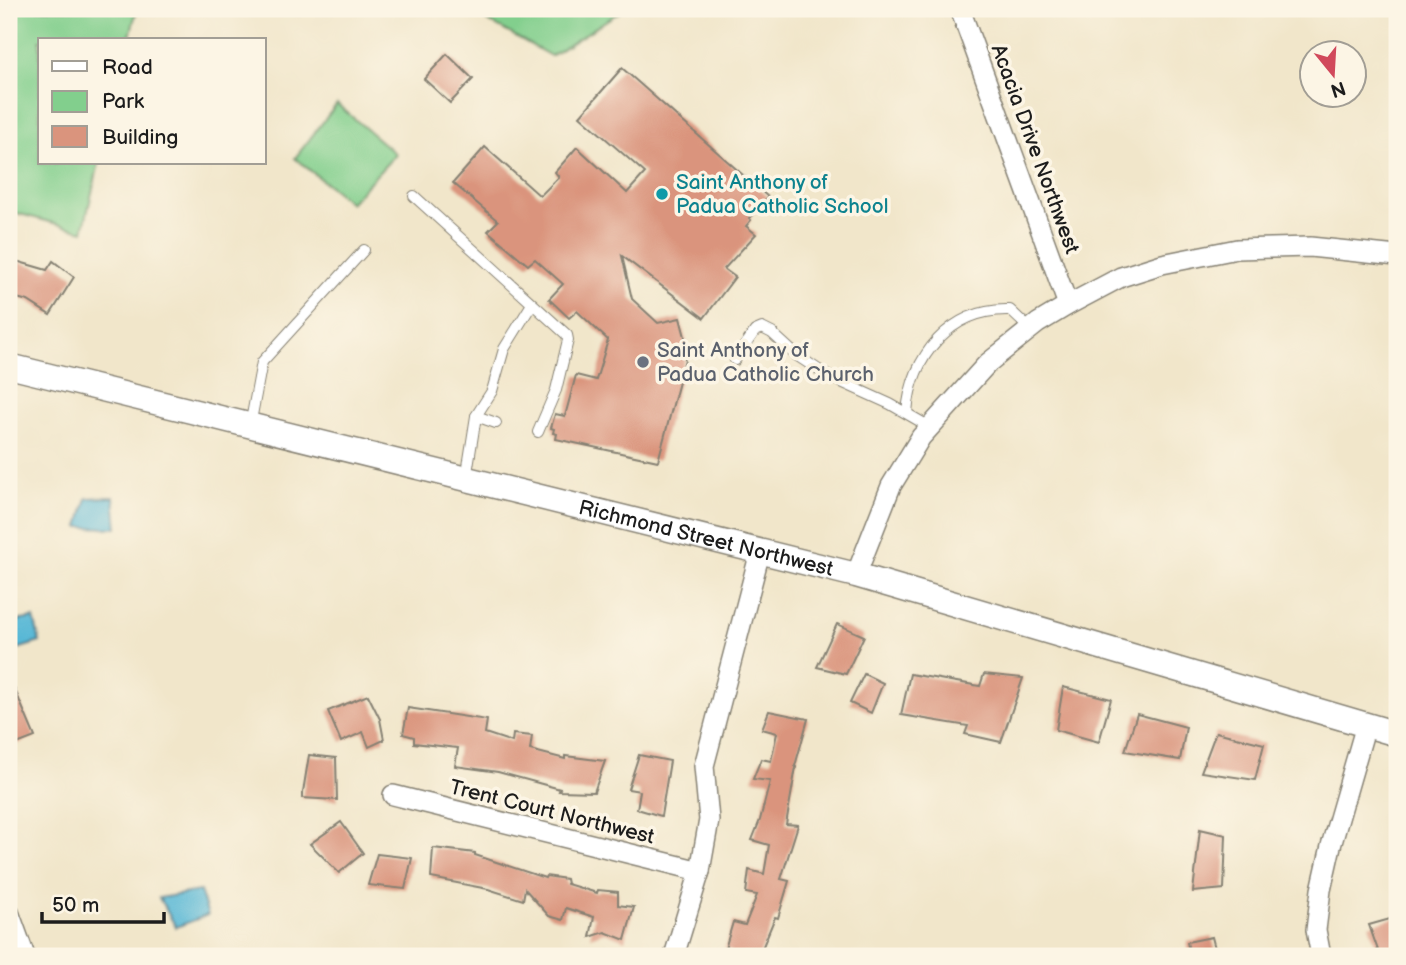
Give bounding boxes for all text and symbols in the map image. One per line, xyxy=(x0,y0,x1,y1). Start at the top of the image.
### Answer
legend xyxy=(38,38,266,164)
north arrow xyxy=(1298,38,1368,108)
street label: Acacia Drive Northwest xyxy=(985,41,1085,258)
text: Road xyxy=(102,55,153,80)
text: N xyxy=(1327,76,1348,102)
text: Park xyxy=(102,89,145,114)
text: Building xyxy=(102,125,178,150)
place label: Saint Anthony of Padua Catholic School xyxy=(676,170,888,219)
marker: Saint Anthony of Padua Catholic School xyxy=(654,186,670,202)
place label: Saint Anthony of Padua Catholic Church xyxy=(657,338,874,387)
marker: Saint Anthony of Padua Catholic Church xyxy=(635,354,651,370)
street label: Richmond Street Northwest xyxy=(576,495,836,582)
street label: Trent Court Northwest xyxy=(447,774,657,850)
scale bar xyxy=(42,881,164,925)
text: 50 m xyxy=(52,893,99,918)

